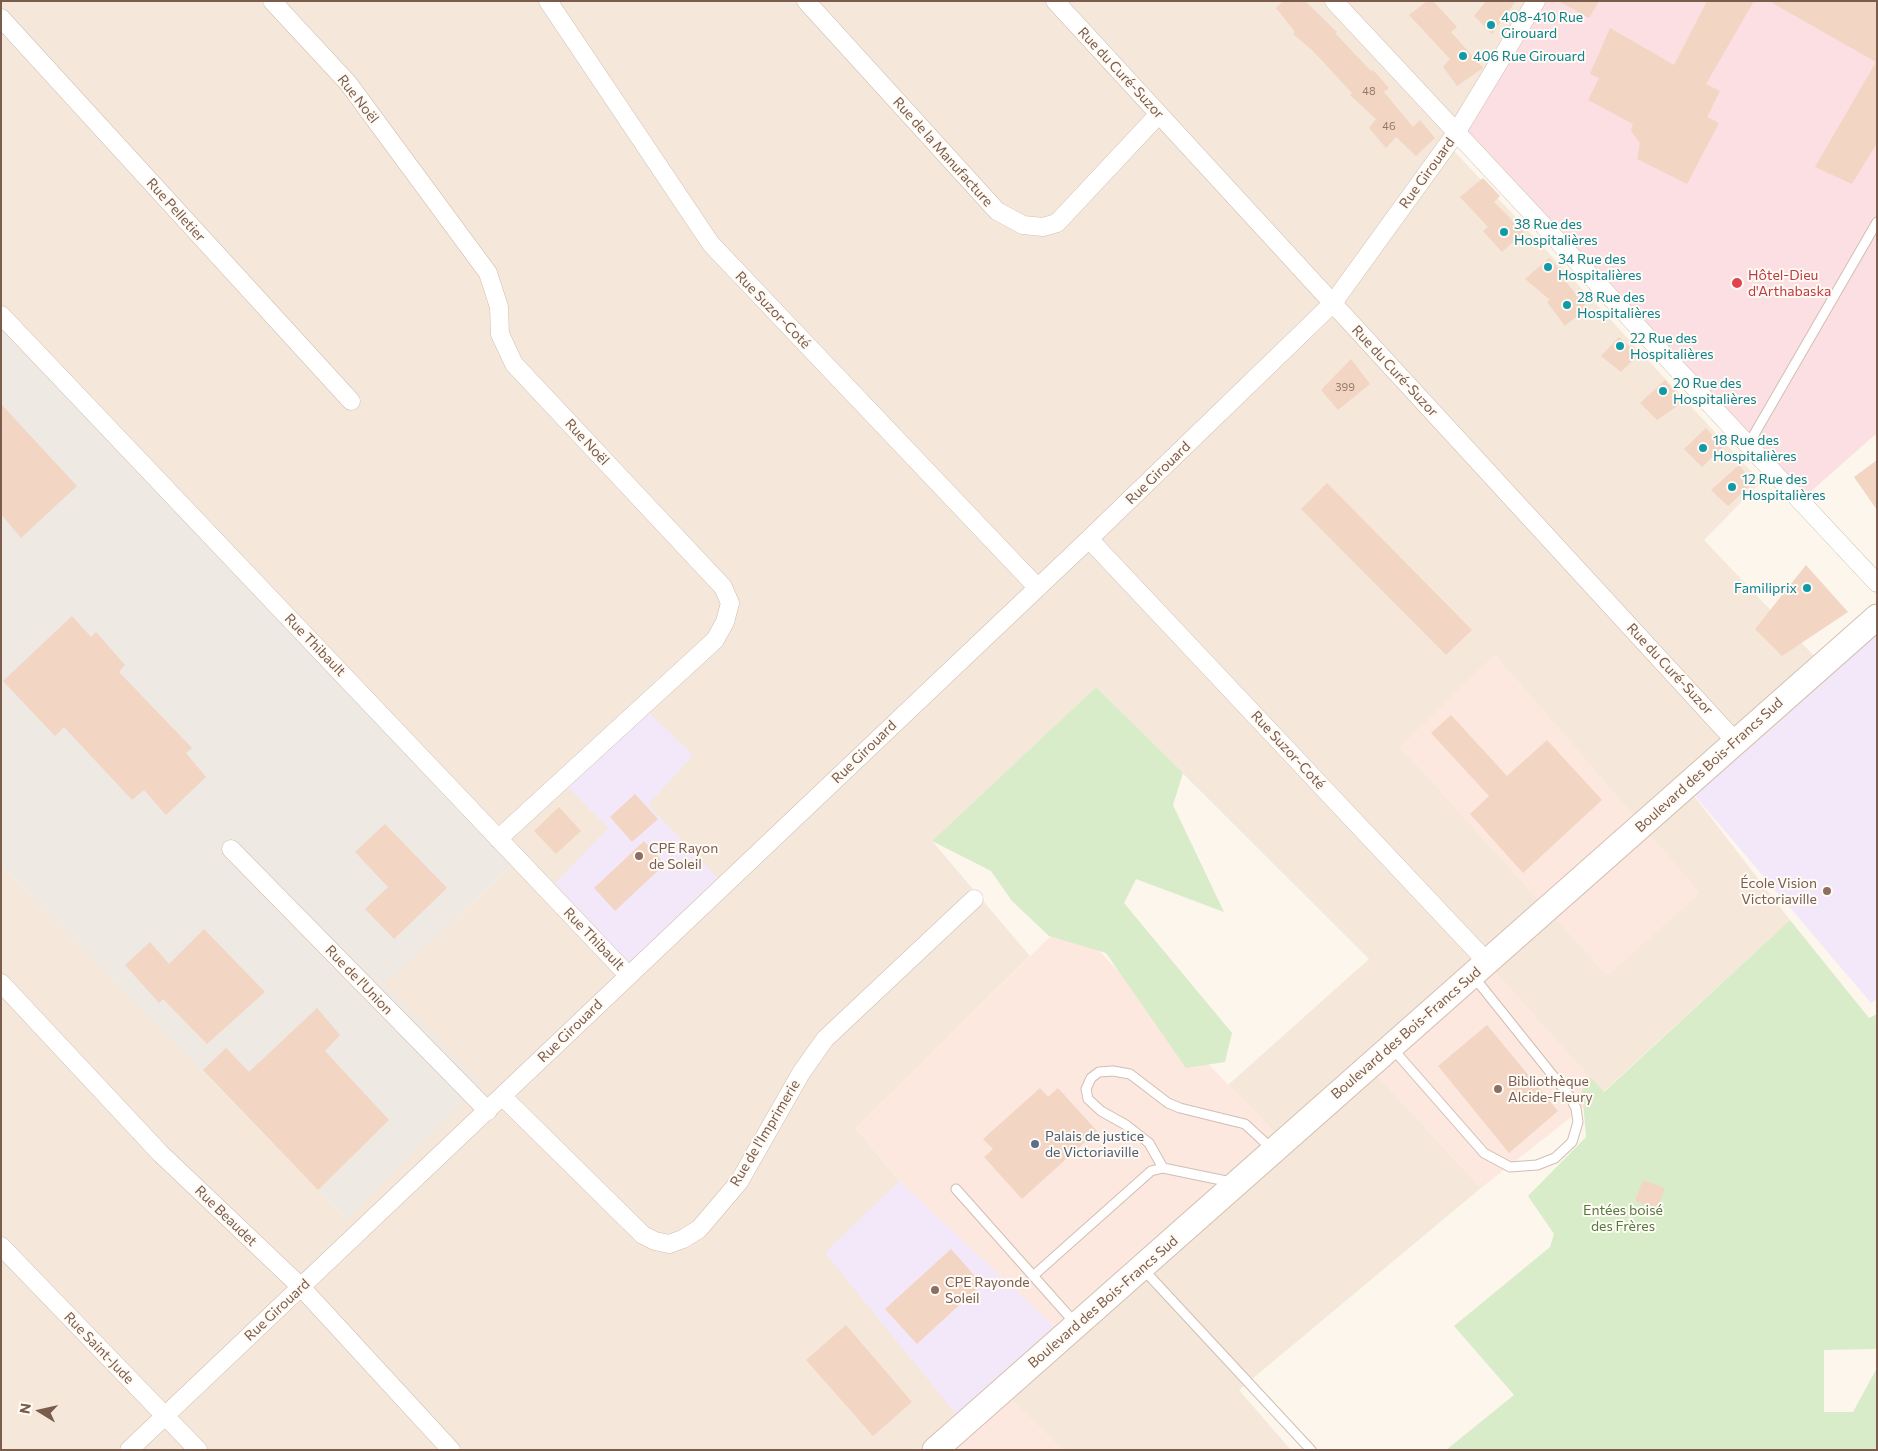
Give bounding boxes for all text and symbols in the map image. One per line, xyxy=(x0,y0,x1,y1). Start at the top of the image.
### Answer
place label: 408-410 Rue Girouard xyxy=(1501,9,1583,41)
marker: 408-410 Rue Girouard xyxy=(1485,19,1497,31)
street label: Rue du Curé-Suzor xyxy=(1074,24,1168,122)
place label: 406 Rue Girouard xyxy=(1473,48,1585,64)
marker: 406 Rue Girouard xyxy=(1457,50,1469,62)
street label: Rue Noël xyxy=(334,71,382,127)
house number: 48 xyxy=(1362,84,1376,98)
street label: Rue de la Manufacture xyxy=(889,94,997,210)
house number: 46 xyxy=(1382,119,1396,133)
street label: Rue Girouard xyxy=(1396,134,1458,212)
street label: Rue Pelletier xyxy=(143,175,209,245)
place label: 38 Rue des Hospitalières xyxy=(1514,216,1598,248)
marker: 38 Rue des Hospitalières xyxy=(1498,226,1510,238)
place label: 34 Rue des Hospitalières xyxy=(1558,251,1642,284)
marker: 34 Rue des Hospitalières xyxy=(1542,261,1554,273)
place label: Hôtel-Dieu d'Arthabaska xyxy=(1748,267,1831,300)
street label: Rue Suzor-Coté xyxy=(732,268,814,352)
marker: Hôtel-Dieu d'Arthabaska xyxy=(1730,276,1744,290)
place label: 28 Rue des Hospitalières xyxy=(1577,289,1661,322)
marker: 28 Rue des Hospitalières xyxy=(1561,299,1573,311)
street label: Rue du Curé-Suzor xyxy=(1348,322,1442,420)
place label: 22 Rue des Hospitalières xyxy=(1630,330,1714,362)
marker: 22 Rue des Hospitalières xyxy=(1614,340,1626,352)
place label: 20 Rue des Hospitalières xyxy=(1673,375,1757,408)
house number: 399 xyxy=(1335,380,1355,394)
marker: 20 Rue des Hospitalières xyxy=(1657,385,1669,397)
street label: Rue Noël xyxy=(561,415,613,469)
place label: 18 Rue des Hospitalières xyxy=(1713,432,1797,464)
street label: Rue Girouard xyxy=(1122,438,1194,508)
marker: 18 Rue des Hospitalières xyxy=(1697,442,1709,454)
place label: 12 Rue des Hospitalières xyxy=(1742,471,1826,504)
marker: 12 Rue des Hospitalières xyxy=(1726,481,1738,493)
place label: Familiprix xyxy=(1734,580,1797,596)
marker: Familiprix xyxy=(1801,582,1813,594)
street label: Rue Thibault xyxy=(281,610,349,680)
street label: Rue du Curé-Suzor xyxy=(1623,620,1717,718)
street label: Boulevard des Bois-Francs Sud xyxy=(1632,694,1786,836)
street label: Rue Suzor-Coté xyxy=(1247,707,1329,793)
street label: Rue Girouard xyxy=(828,717,900,787)
place label: CPE Rayon de Soleil xyxy=(649,840,718,872)
marker: CPE Rayon de Soleil xyxy=(633,850,645,862)
place label: École Vision Victoriaville xyxy=(1740,875,1817,908)
marker: École Vision Victoriaville xyxy=(1821,885,1833,897)
street label: Rue Thibault xyxy=(560,904,628,974)
street label: Rue de l'Union xyxy=(322,942,396,1018)
street label: Boulevard des Bois-Francs Sud xyxy=(1328,963,1484,1103)
street label: Rue Girouard xyxy=(534,996,606,1066)
place label: Bibliothèque Alcide-Fleury xyxy=(1508,1073,1593,1106)
street label: Rue de l'Imprimerie xyxy=(727,1077,803,1189)
marker: Bibliothèque Alcide-Fleury xyxy=(1492,1083,1504,1095)
place label: Palais de justice de Victoriaville xyxy=(1045,1128,1144,1160)
marker: Palais de justice de Victoriaville xyxy=(1029,1138,1041,1150)
street label: Rue Beaudet xyxy=(191,1182,261,1250)
park label: Entées boisé des Frères xyxy=(1583,1202,1663,1234)
street label: Boulevard des Bois-Francs Sud xyxy=(1025,1232,1181,1372)
place label: CPE Rayonde Soleil xyxy=(945,1274,1030,1306)
street label: Rue Girouard xyxy=(241,1275,313,1345)
marker: CPE Rayonde Soleil xyxy=(929,1284,941,1296)
street label: Rue Saint-Jude xyxy=(61,1309,137,1387)
north arrow xyxy=(15,1386,65,1436)
text: N xyxy=(15,1402,34,1415)

